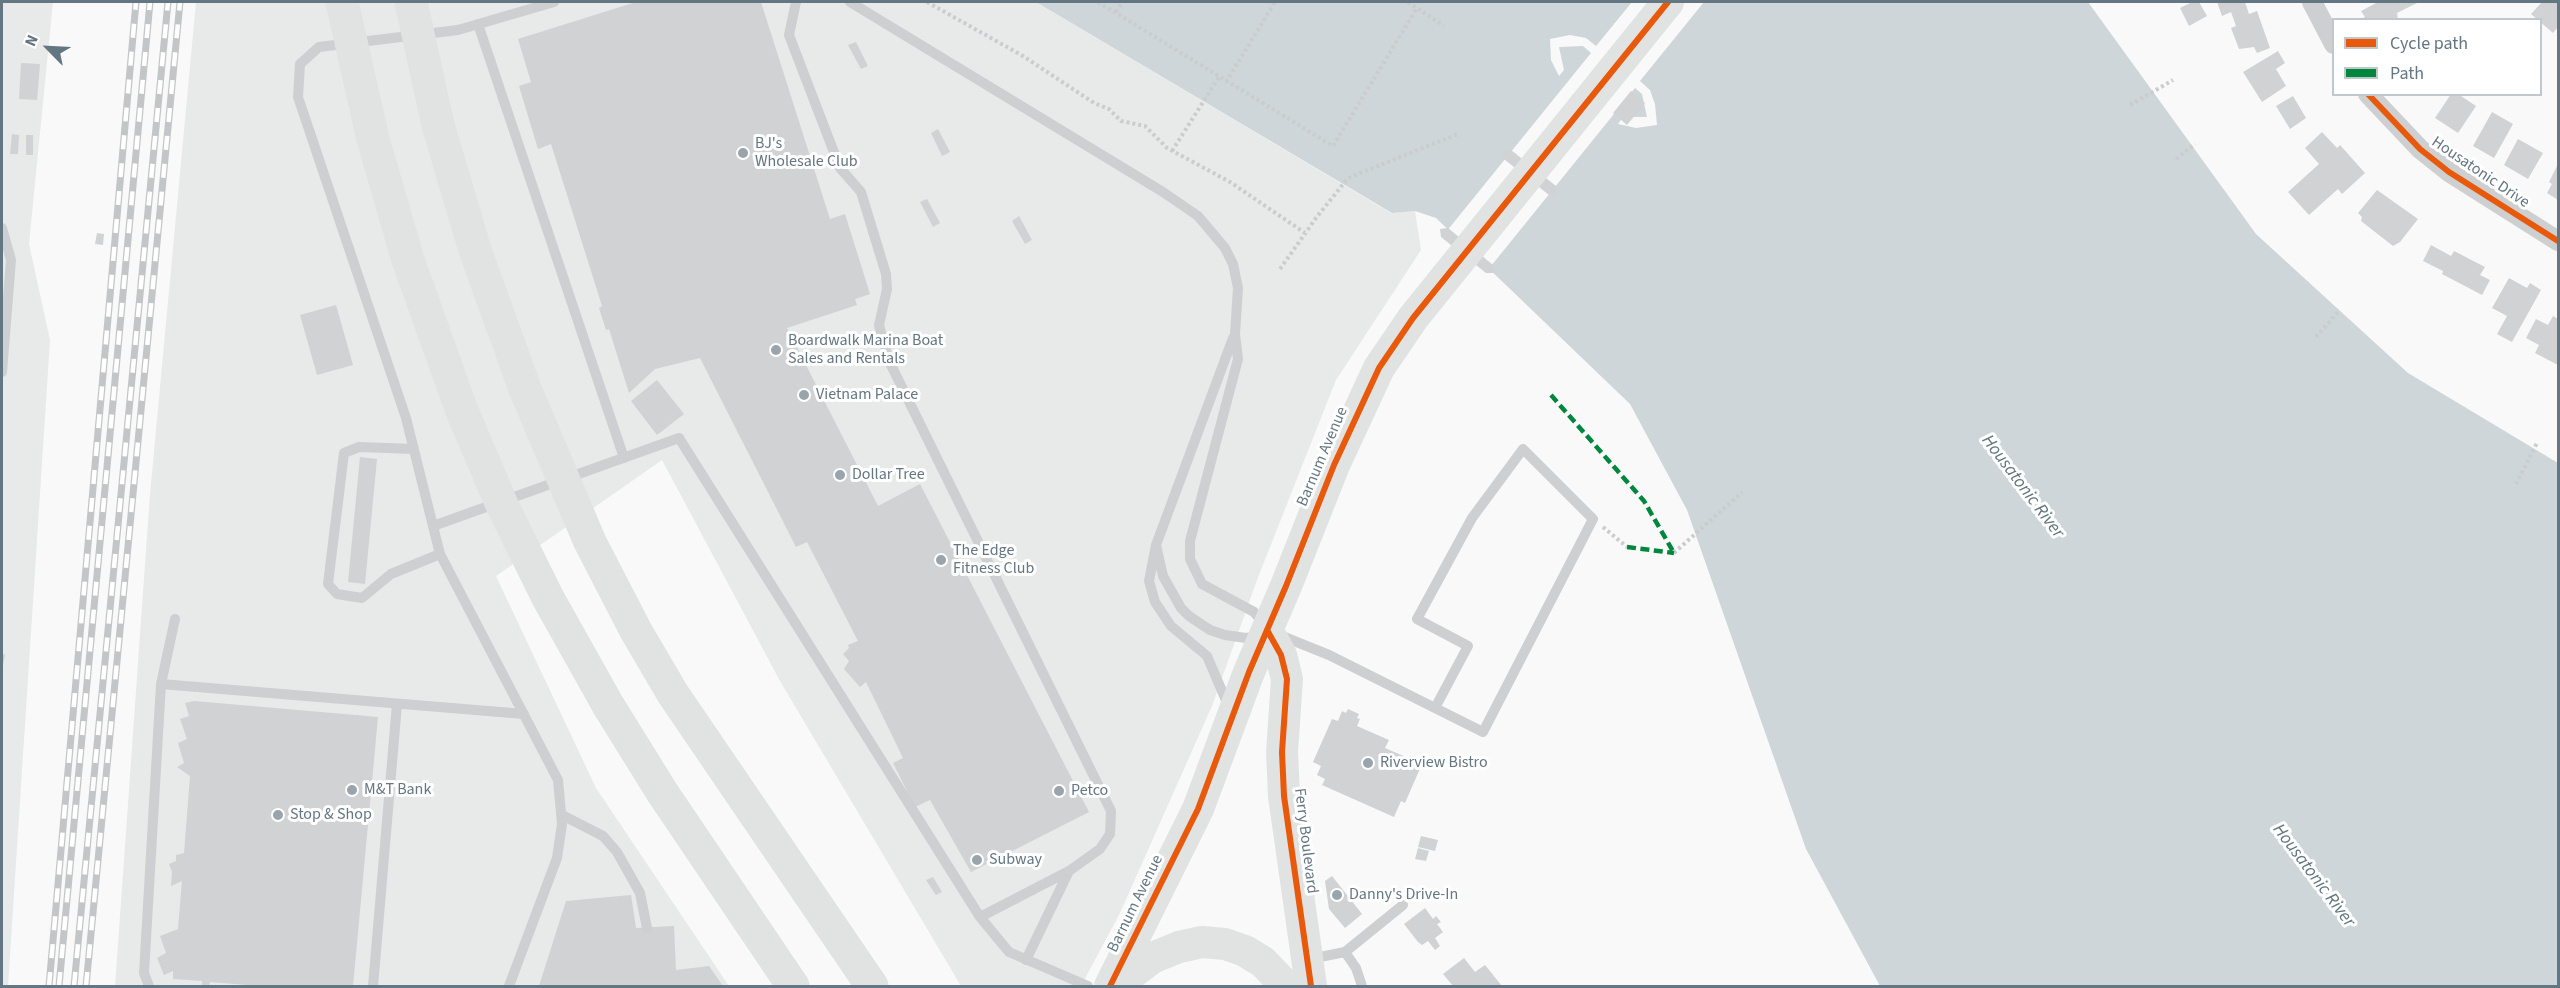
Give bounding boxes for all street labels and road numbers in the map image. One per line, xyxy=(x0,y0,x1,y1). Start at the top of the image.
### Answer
street label: Housatonic Drive xyxy=(2427,133,2533,213)
street label: Barnum Avenue xyxy=(1293,404,1353,510)
street label: Ferry Boulevard xyxy=(1289,787,1321,895)
street label: Barnum Avenue xyxy=(1104,852,1168,956)

